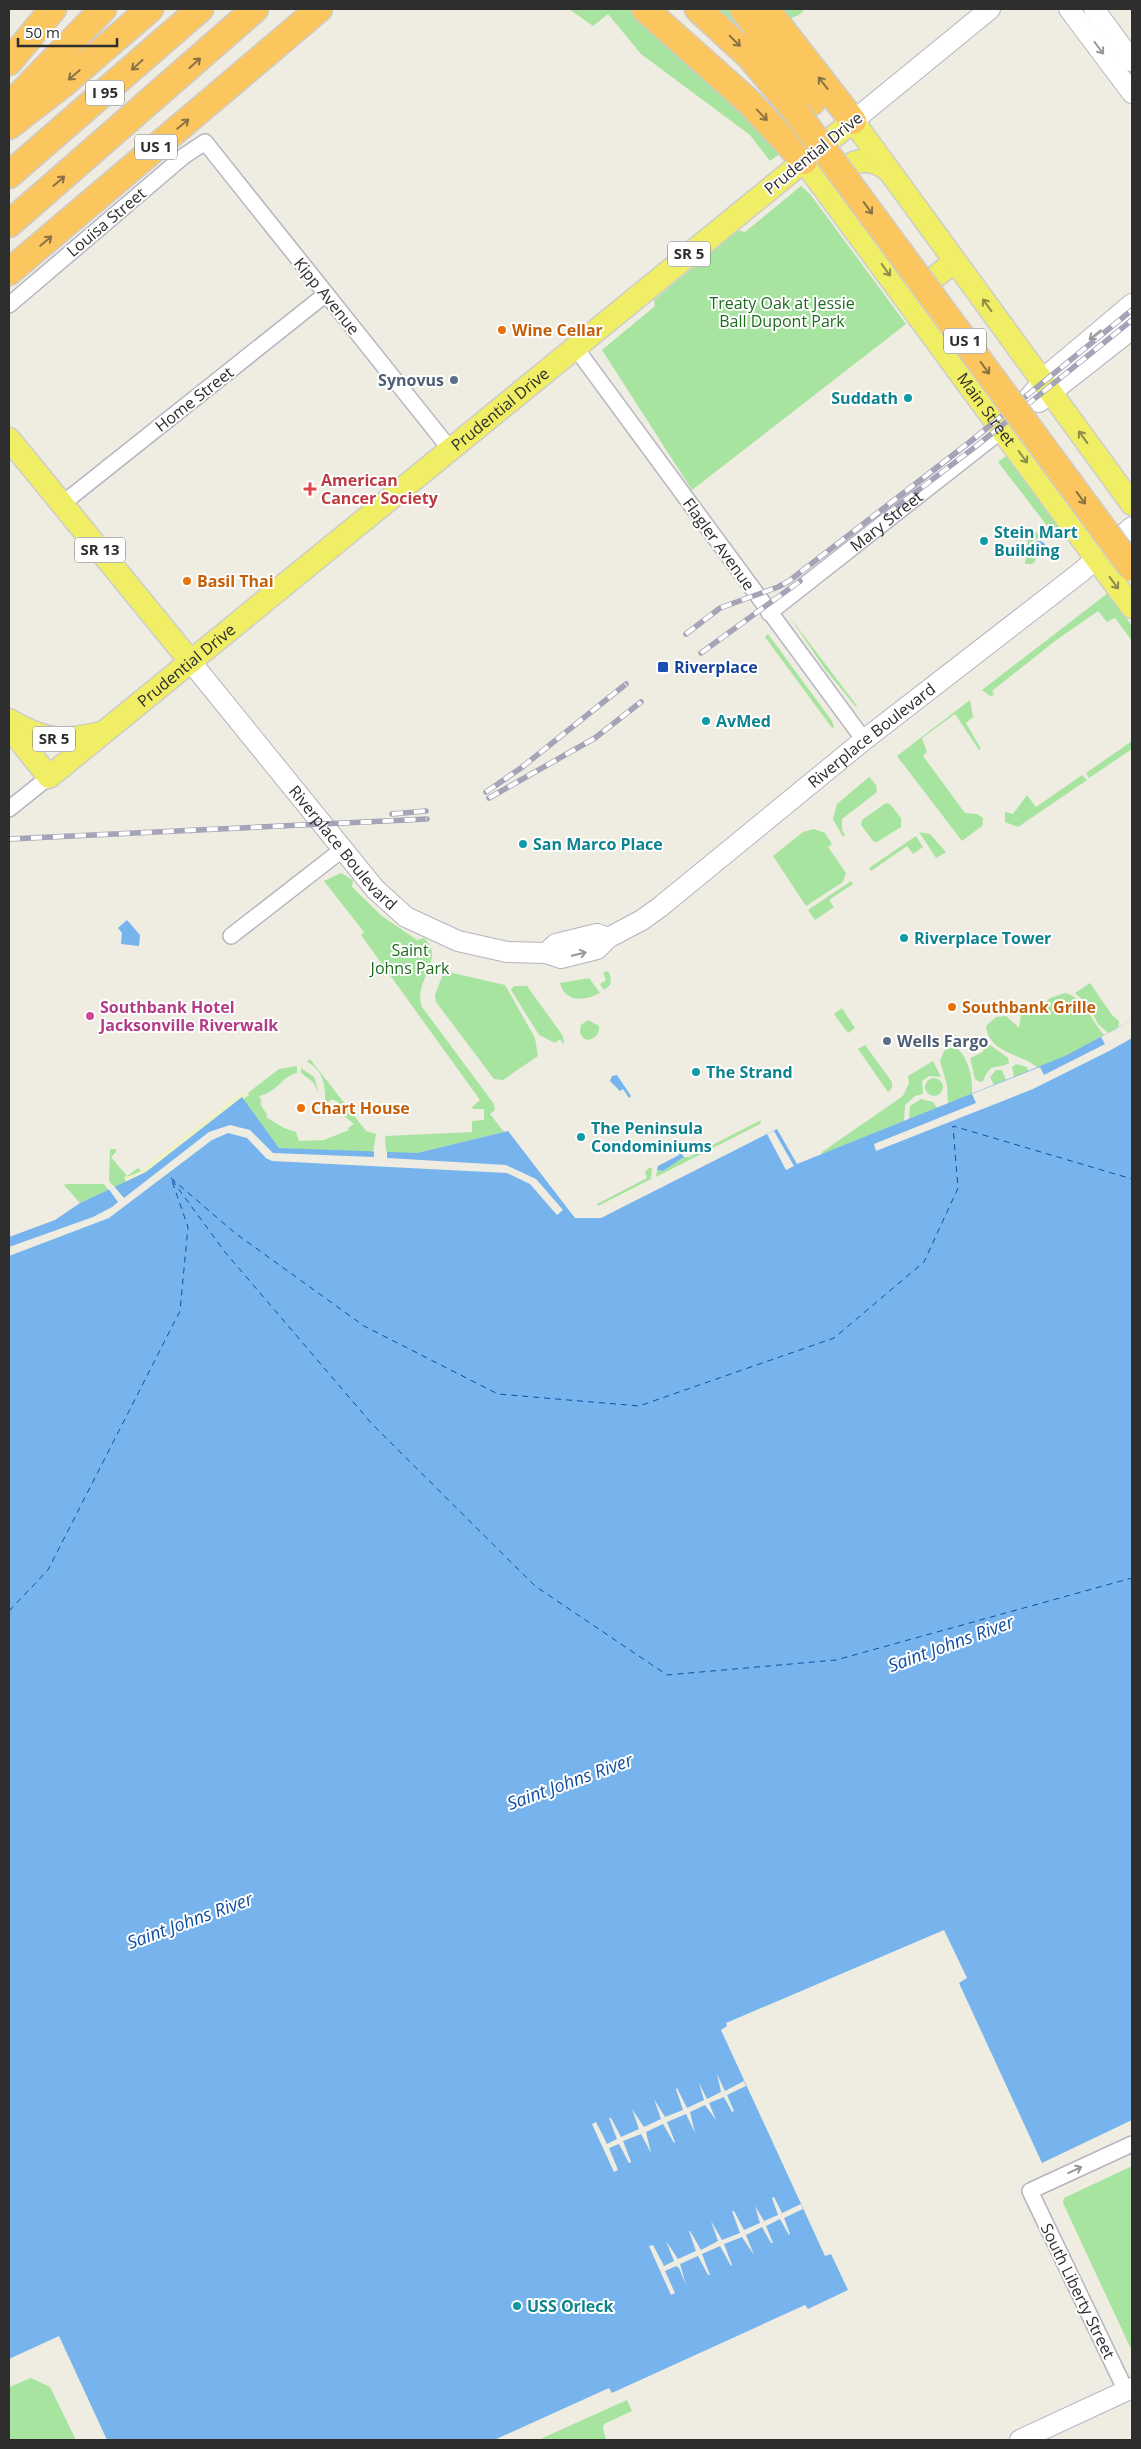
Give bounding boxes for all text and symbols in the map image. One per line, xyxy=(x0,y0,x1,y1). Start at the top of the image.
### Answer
scale bar xyxy=(18,15,116,47)
text: 50 m xyxy=(25,22,60,42)
one-way arrow xyxy=(728,35,741,47)
one-way arrow xyxy=(1093,41,1104,54)
one-way arrow xyxy=(188,57,201,68)
one-way arrow xyxy=(131,59,144,70)
one-way arrow xyxy=(67,69,80,81)
one-way arrow xyxy=(817,77,828,90)
road number: I 95 xyxy=(86,80,124,106)
street label: Prudential Drive xyxy=(759,107,867,199)
one-way arrow xyxy=(756,108,768,121)
one-way arrow xyxy=(176,118,189,130)
road number: US 1 xyxy=(135,134,177,160)
one-way arrow xyxy=(52,176,65,187)
street label: Louisa Street xyxy=(62,182,151,262)
one-way arrow xyxy=(862,201,873,215)
one-way arrow xyxy=(39,235,52,247)
road number: SR 5 xyxy=(668,242,710,266)
street label: Kipp Avenue xyxy=(289,253,365,339)
one-way arrow xyxy=(880,263,891,276)
park label: Treaty Oak at Jessie Ball Dupont Park xyxy=(709,292,855,332)
one-way arrow xyxy=(982,298,992,312)
place label: Wine Cellar xyxy=(512,319,603,341)
marker: Wine Cellar xyxy=(496,324,508,336)
road number: US 1 xyxy=(944,328,986,354)
one-way arrow xyxy=(1088,329,1101,340)
street label: Home Street xyxy=(150,361,238,437)
one-way arrow xyxy=(979,361,990,374)
street label: Prudential Drive xyxy=(446,362,554,456)
street label: Main Street xyxy=(952,368,1021,451)
place label: Synovus xyxy=(378,369,444,391)
marker: Synovus xyxy=(448,374,460,386)
place label: Suddath xyxy=(831,387,898,409)
marker: Suddath xyxy=(902,392,914,404)
one-way arrow xyxy=(1078,430,1088,444)
one-way arrow xyxy=(1018,450,1028,464)
place label: American Cancer Society xyxy=(321,469,439,509)
marker: American Cancer Society xyxy=(303,482,317,496)
street label: Mary Street xyxy=(845,485,927,556)
one-way arrow xyxy=(1076,491,1086,505)
street label: Flagler Avenue xyxy=(678,493,760,595)
place label: Stein Mart Building xyxy=(994,521,1078,561)
marker: Stein Mart Building xyxy=(978,535,990,547)
road number: SR 13 xyxy=(75,538,125,562)
place label: Basil Thai xyxy=(197,570,274,592)
marker: Basil Thai xyxy=(181,575,193,587)
one-way arrow xyxy=(1109,576,1119,590)
street label: Prudential Drive xyxy=(132,618,240,712)
place label: Riverplace xyxy=(674,656,758,678)
marker: Riverplace xyxy=(656,660,670,674)
street label: Riverplace Boulevard xyxy=(803,678,940,793)
place label: AvMed xyxy=(716,710,771,732)
marker: AvMed xyxy=(700,715,712,727)
road number: SR 5 xyxy=(33,726,75,752)
street label: Riverplace Boulevard xyxy=(284,781,402,915)
place label: San Marco Place xyxy=(533,833,663,855)
marker: San Marco Place xyxy=(517,838,529,850)
place label: Riverplace Tower xyxy=(914,927,1051,949)
marker: Riverplace Tower xyxy=(898,932,910,944)
park label: Saint Johns Park xyxy=(369,939,450,979)
one-way arrow xyxy=(571,949,587,958)
place label: Southbank Hotel Jacksonville Riverwalk xyxy=(98,996,278,1036)
place label: Southbank Grille xyxy=(962,996,1096,1018)
marker: Southbank Grille xyxy=(946,1001,958,1013)
marker: Southbank Hotel Jacksonville Riverwalk xyxy=(84,1010,96,1022)
place label: Wells Fargo xyxy=(897,1030,989,1052)
marker: Wells Fargo xyxy=(881,1035,893,1047)
place label: The Strand xyxy=(706,1061,793,1083)
marker: The Strand xyxy=(690,1066,702,1078)
place label: Chart House xyxy=(311,1097,410,1119)
marker: Chart House xyxy=(295,1102,307,1114)
place label: The Peninsula Condominiums xyxy=(591,1117,712,1157)
marker: The Peninsula Condominiums xyxy=(575,1131,587,1143)
water label: Saint Johns River xyxy=(884,1609,1018,1677)
water label: Saint Johns River xyxy=(503,1747,637,1815)
water label: Saint Johns River xyxy=(123,1886,257,1954)
one-way arrow xyxy=(1067,2165,1082,2175)
street label: South Liberty Street xyxy=(1036,2220,1120,2363)
place label: USS Orleck xyxy=(527,2295,613,2317)
marker: USS Orleck xyxy=(511,2300,523,2312)

